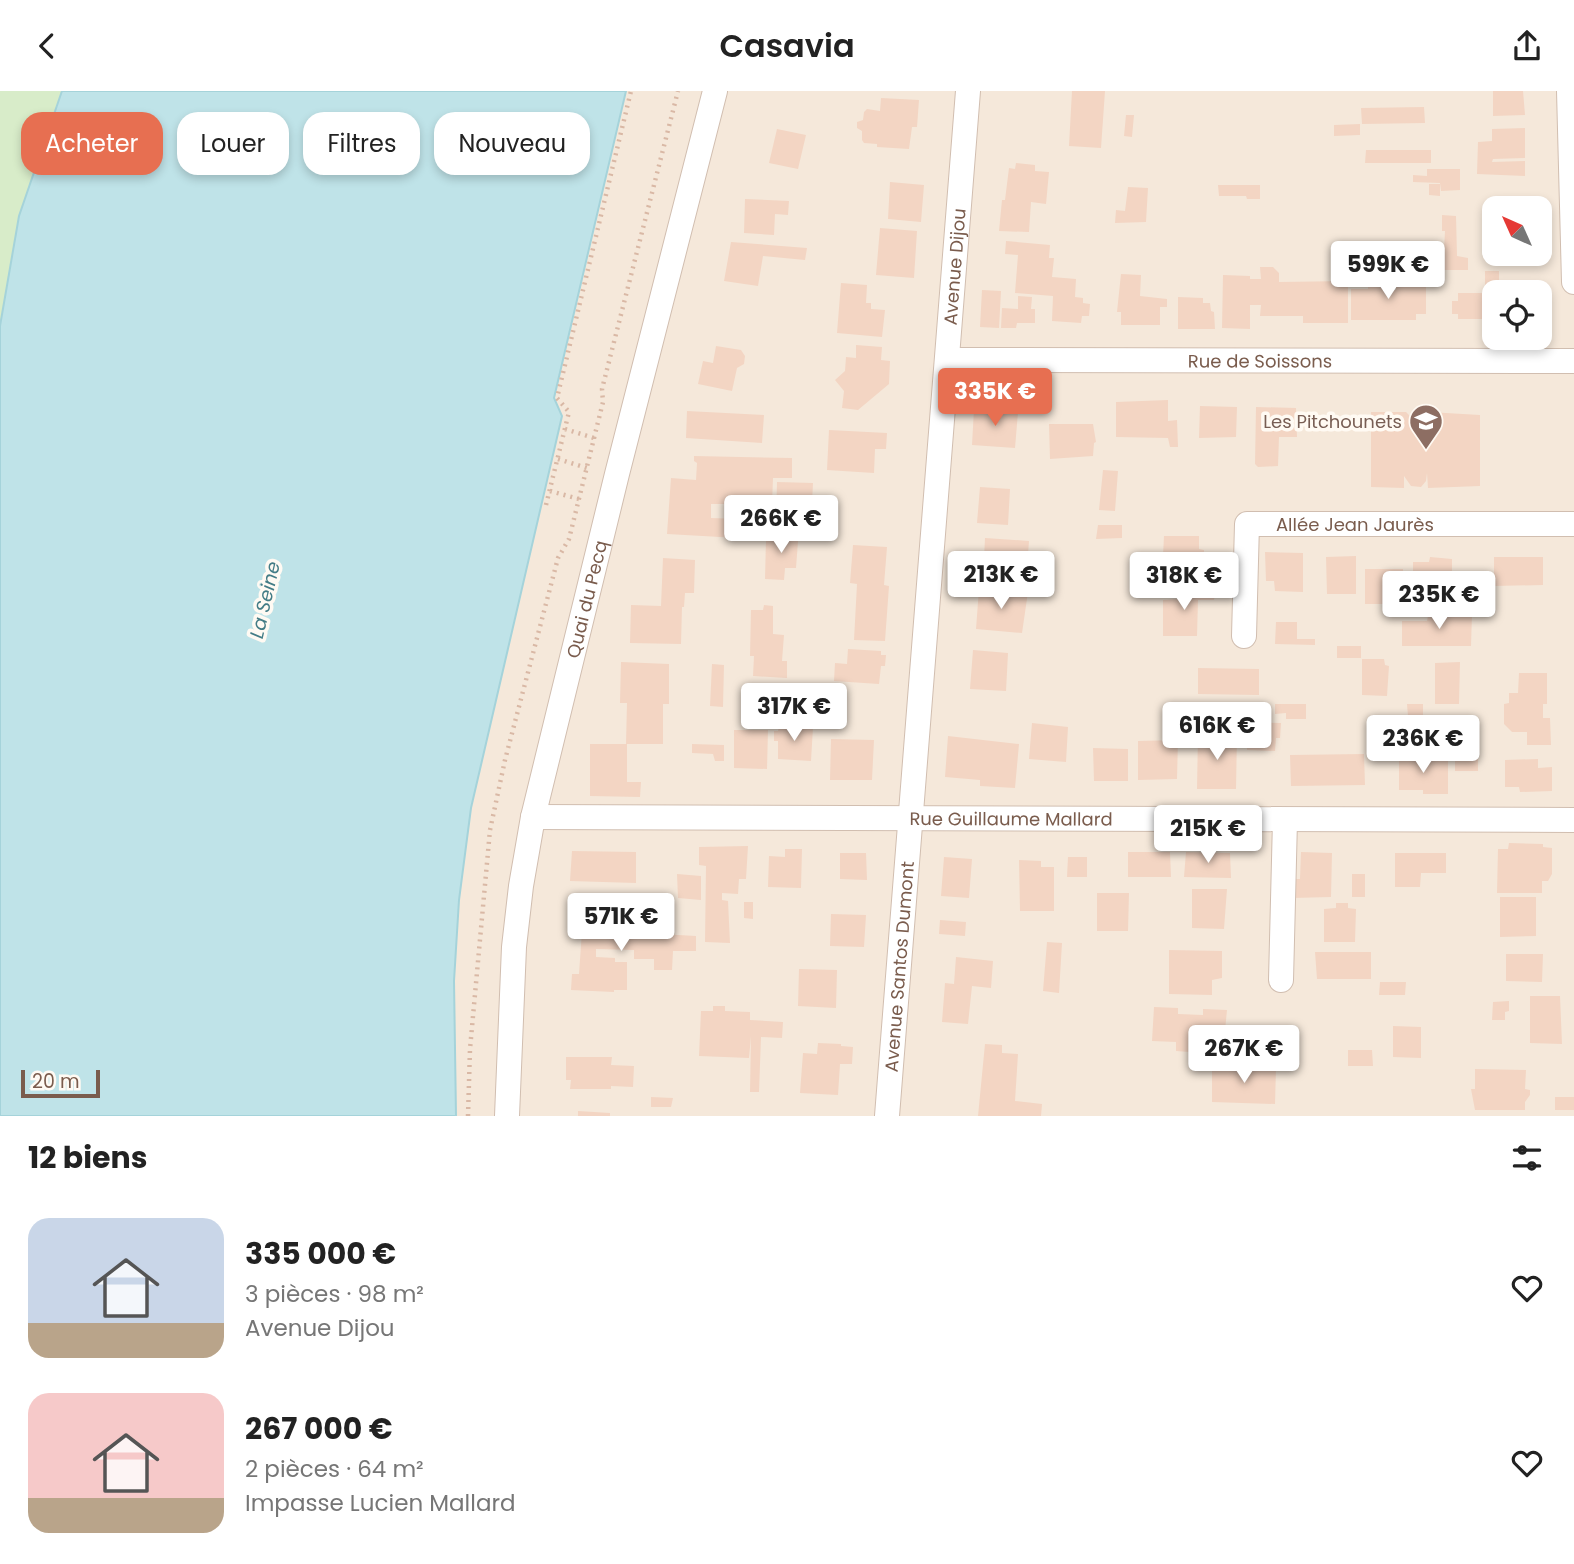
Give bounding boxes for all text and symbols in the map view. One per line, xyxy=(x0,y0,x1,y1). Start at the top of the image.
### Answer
text: Casavia xyxy=(719,23,855,68)
icon: back xyxy=(28,27,66,65)
icon: share xyxy=(1508,27,1546,65)
chip: Acheter xyxy=(21,112,163,175)
chip: Louer xyxy=(177,112,289,175)
chip: Filtres xyxy=(303,112,420,175)
chip: Nouveau xyxy=(434,112,590,175)
north arrow xyxy=(1482,196,1552,266)
map controls xyxy=(1482,196,1552,350)
street label: Avenue Dijou xyxy=(937,207,971,326)
pin: 599K € xyxy=(1331,241,1445,301)
text: 599K € xyxy=(1347,248,1429,280)
button: locate xyxy=(1482,280,1552,350)
street label: Rue de Soissons xyxy=(1188,348,1332,373)
pin: 335K € xyxy=(938,369,1052,428)
text: 335K € xyxy=(954,375,1036,407)
school or university icon: Les Pitchounets xyxy=(1407,402,1445,451)
place label: Les Pitchounets xyxy=(1263,409,1402,434)
pin: 266K € xyxy=(724,496,838,555)
text: 266K € xyxy=(740,502,822,534)
street label: Allée Jean Jaurès xyxy=(1276,512,1434,537)
street label: Quai du Pecq xyxy=(560,538,613,660)
pin: 213K € xyxy=(944,552,1058,611)
pin: 318K € xyxy=(1127,553,1241,612)
text: 213K € xyxy=(964,558,1038,590)
water label: La Seine xyxy=(243,559,287,641)
text: 318K € xyxy=(1146,559,1222,591)
pin: 235K € xyxy=(1382,571,1496,631)
text: 235K € xyxy=(1398,578,1480,610)
pin: 317K € xyxy=(737,683,851,743)
text: 317K € xyxy=(757,690,831,722)
pin: 616K € xyxy=(1160,703,1274,762)
text: 616K € xyxy=(1178,709,1256,741)
pin: 236K € xyxy=(1366,715,1480,775)
text: 236K € xyxy=(1383,722,1463,754)
pin: 215K € xyxy=(1151,805,1265,865)
street label: Rue Guillaume Mallard xyxy=(909,806,1113,831)
text: 215K € xyxy=(1170,812,1246,844)
street label: Avenue Santos Dumont xyxy=(878,860,920,1073)
pin: 571K € xyxy=(564,893,678,953)
text: 571K € xyxy=(583,900,659,932)
pin: 267K € xyxy=(1187,1025,1301,1085)
text: 267K € xyxy=(1204,1032,1284,1064)
scale bar xyxy=(21,1067,100,1099)
text: 20 m xyxy=(32,1068,80,1095)
text: 12 biens xyxy=(28,1136,147,1179)
icon: filters xyxy=(1508,1139,1546,1177)
text: 335 000 € xyxy=(245,1232,396,1275)
icon: home xyxy=(84,1246,168,1330)
icon: heart xyxy=(1508,1269,1546,1307)
text: 3 pièces · 98 m² xyxy=(245,1278,424,1310)
text: Avenue Dijou xyxy=(245,1312,395,1344)
text: 267 000 € xyxy=(245,1407,393,1450)
icon: home xyxy=(84,1421,168,1505)
icon: heart xyxy=(1508,1444,1546,1482)
text: 2 pièces · 64 m² xyxy=(245,1453,424,1485)
text: Impasse Lucien Mallard xyxy=(245,1487,516,1519)

